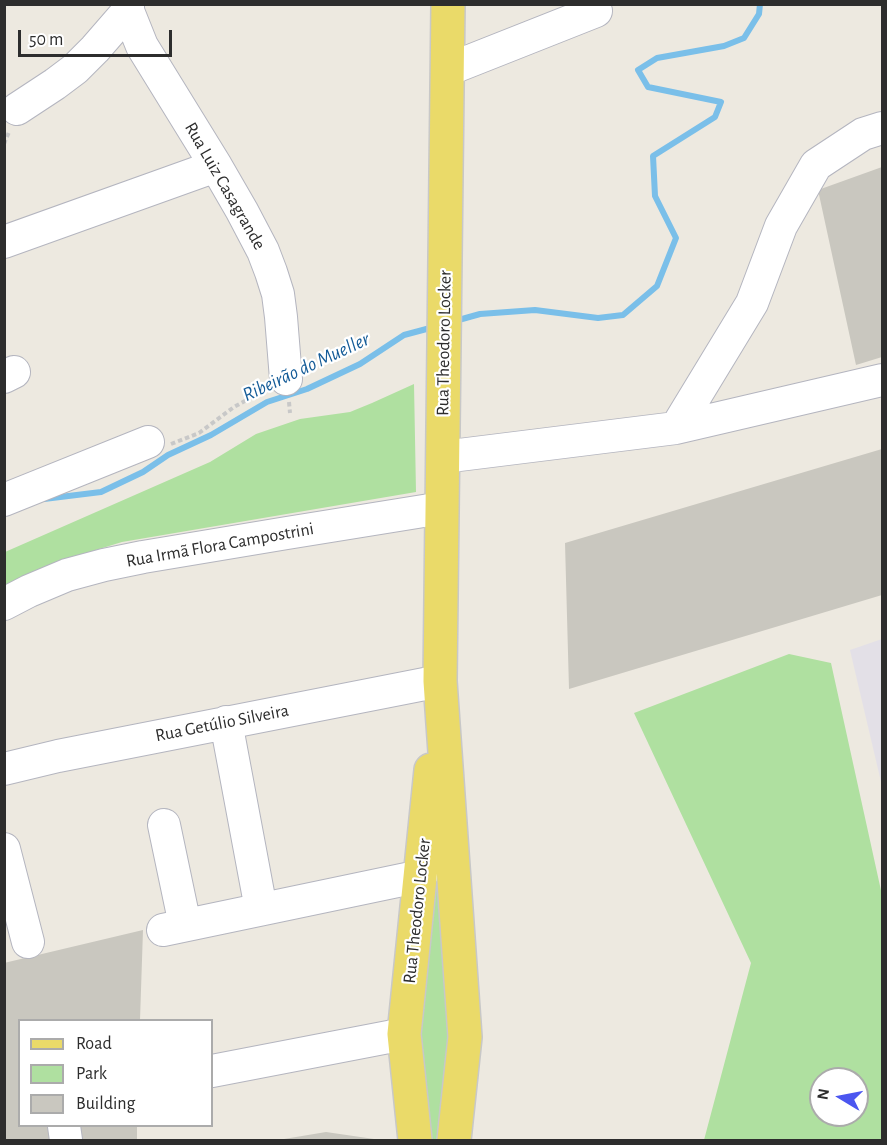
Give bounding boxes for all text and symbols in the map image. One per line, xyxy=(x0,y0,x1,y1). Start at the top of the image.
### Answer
scale bar xyxy=(21,18,176,56)
text: 50 m xyxy=(29,31,63,49)
street label: Rua Luiz Casagrande xyxy=(180,118,270,254)
street label: Rua Theodoro Locker xyxy=(432,270,456,416)
water label: Ribeirão do Mueller xyxy=(239,327,373,407)
street label: Rua Irmã Flora Campostrini xyxy=(124,518,316,572)
street label: Rua Getúlio Silveira xyxy=(153,699,291,747)
street label: Rua Theodoro Locker xyxy=(399,837,435,985)
legend xyxy=(18,1019,213,1127)
text: Road xyxy=(76,1035,112,1053)
text: Park xyxy=(76,1065,107,1083)
north arrow xyxy=(809,1067,869,1127)
text: N xyxy=(814,1087,832,1101)
text: Building xyxy=(76,1095,135,1113)

